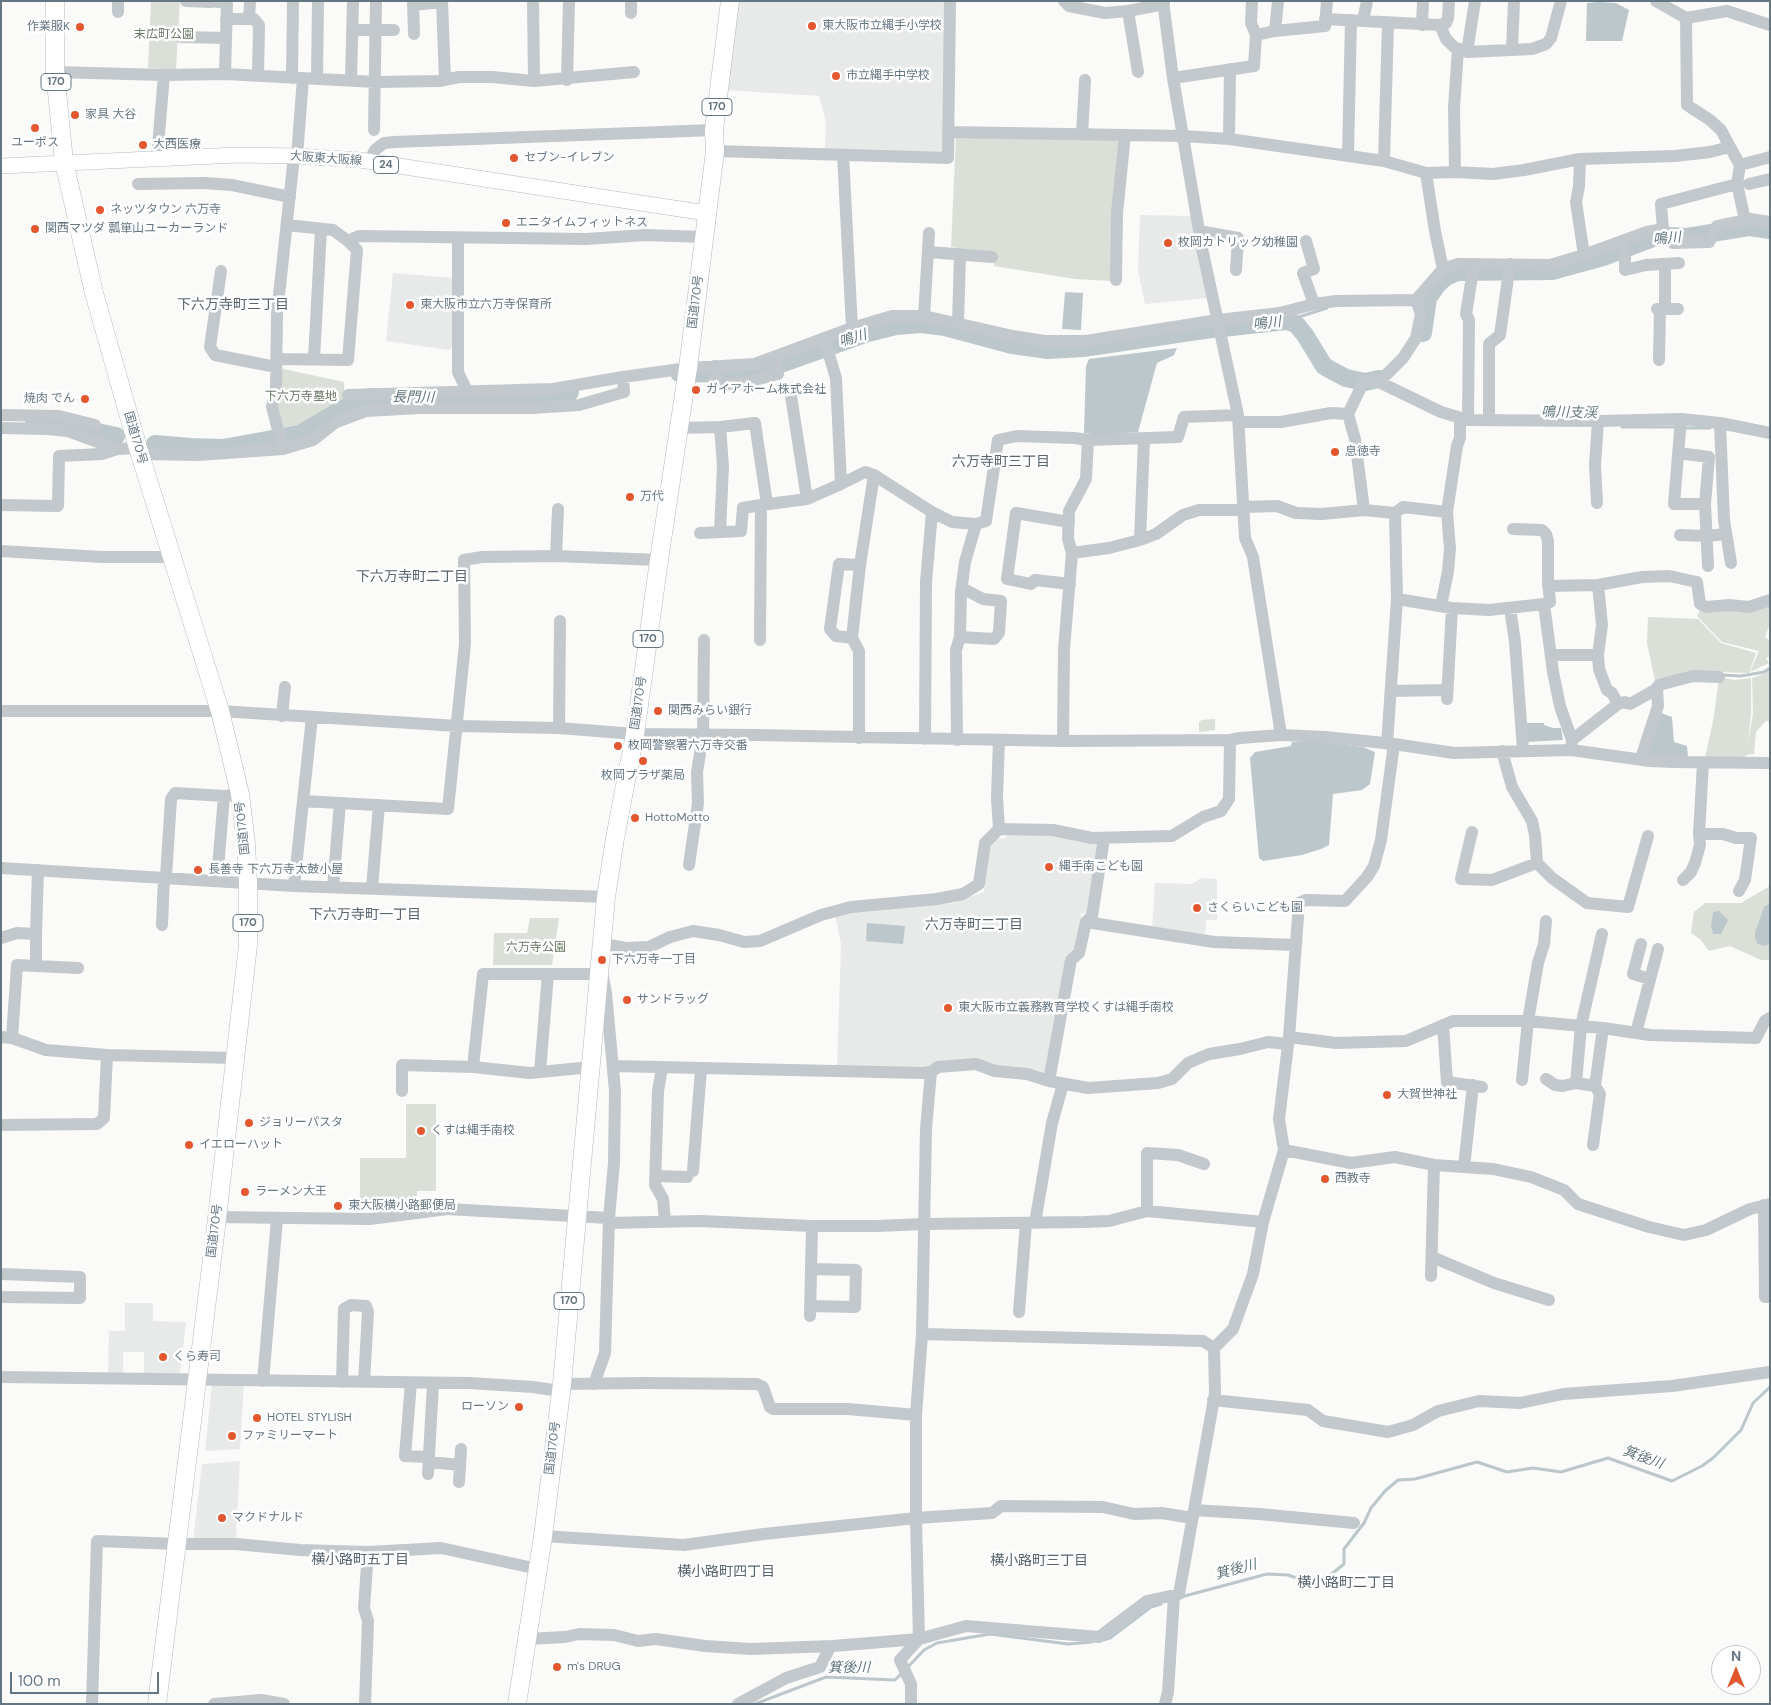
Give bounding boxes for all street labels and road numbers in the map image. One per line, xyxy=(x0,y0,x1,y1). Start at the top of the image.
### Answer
road number: 170 xyxy=(41,74,71,90)
road number: 170 xyxy=(702,98,732,115)
street label: 大阪東大阪線 xyxy=(290,149,362,169)
road number: 24 xyxy=(374,156,398,174)
street label: 国道170号 xyxy=(686,274,706,330)
street label: 国道170号 xyxy=(121,410,149,466)
road number: 170 xyxy=(633,630,663,648)
street label: 国道170号 xyxy=(628,675,650,731)
street label: 国道170号 xyxy=(233,800,253,856)
road number: 170 xyxy=(233,914,263,931)
street label: 国道170号 xyxy=(205,1203,225,1259)
road number: 170 xyxy=(554,1292,584,1310)
street label: 国道170号 xyxy=(543,1420,563,1476)

